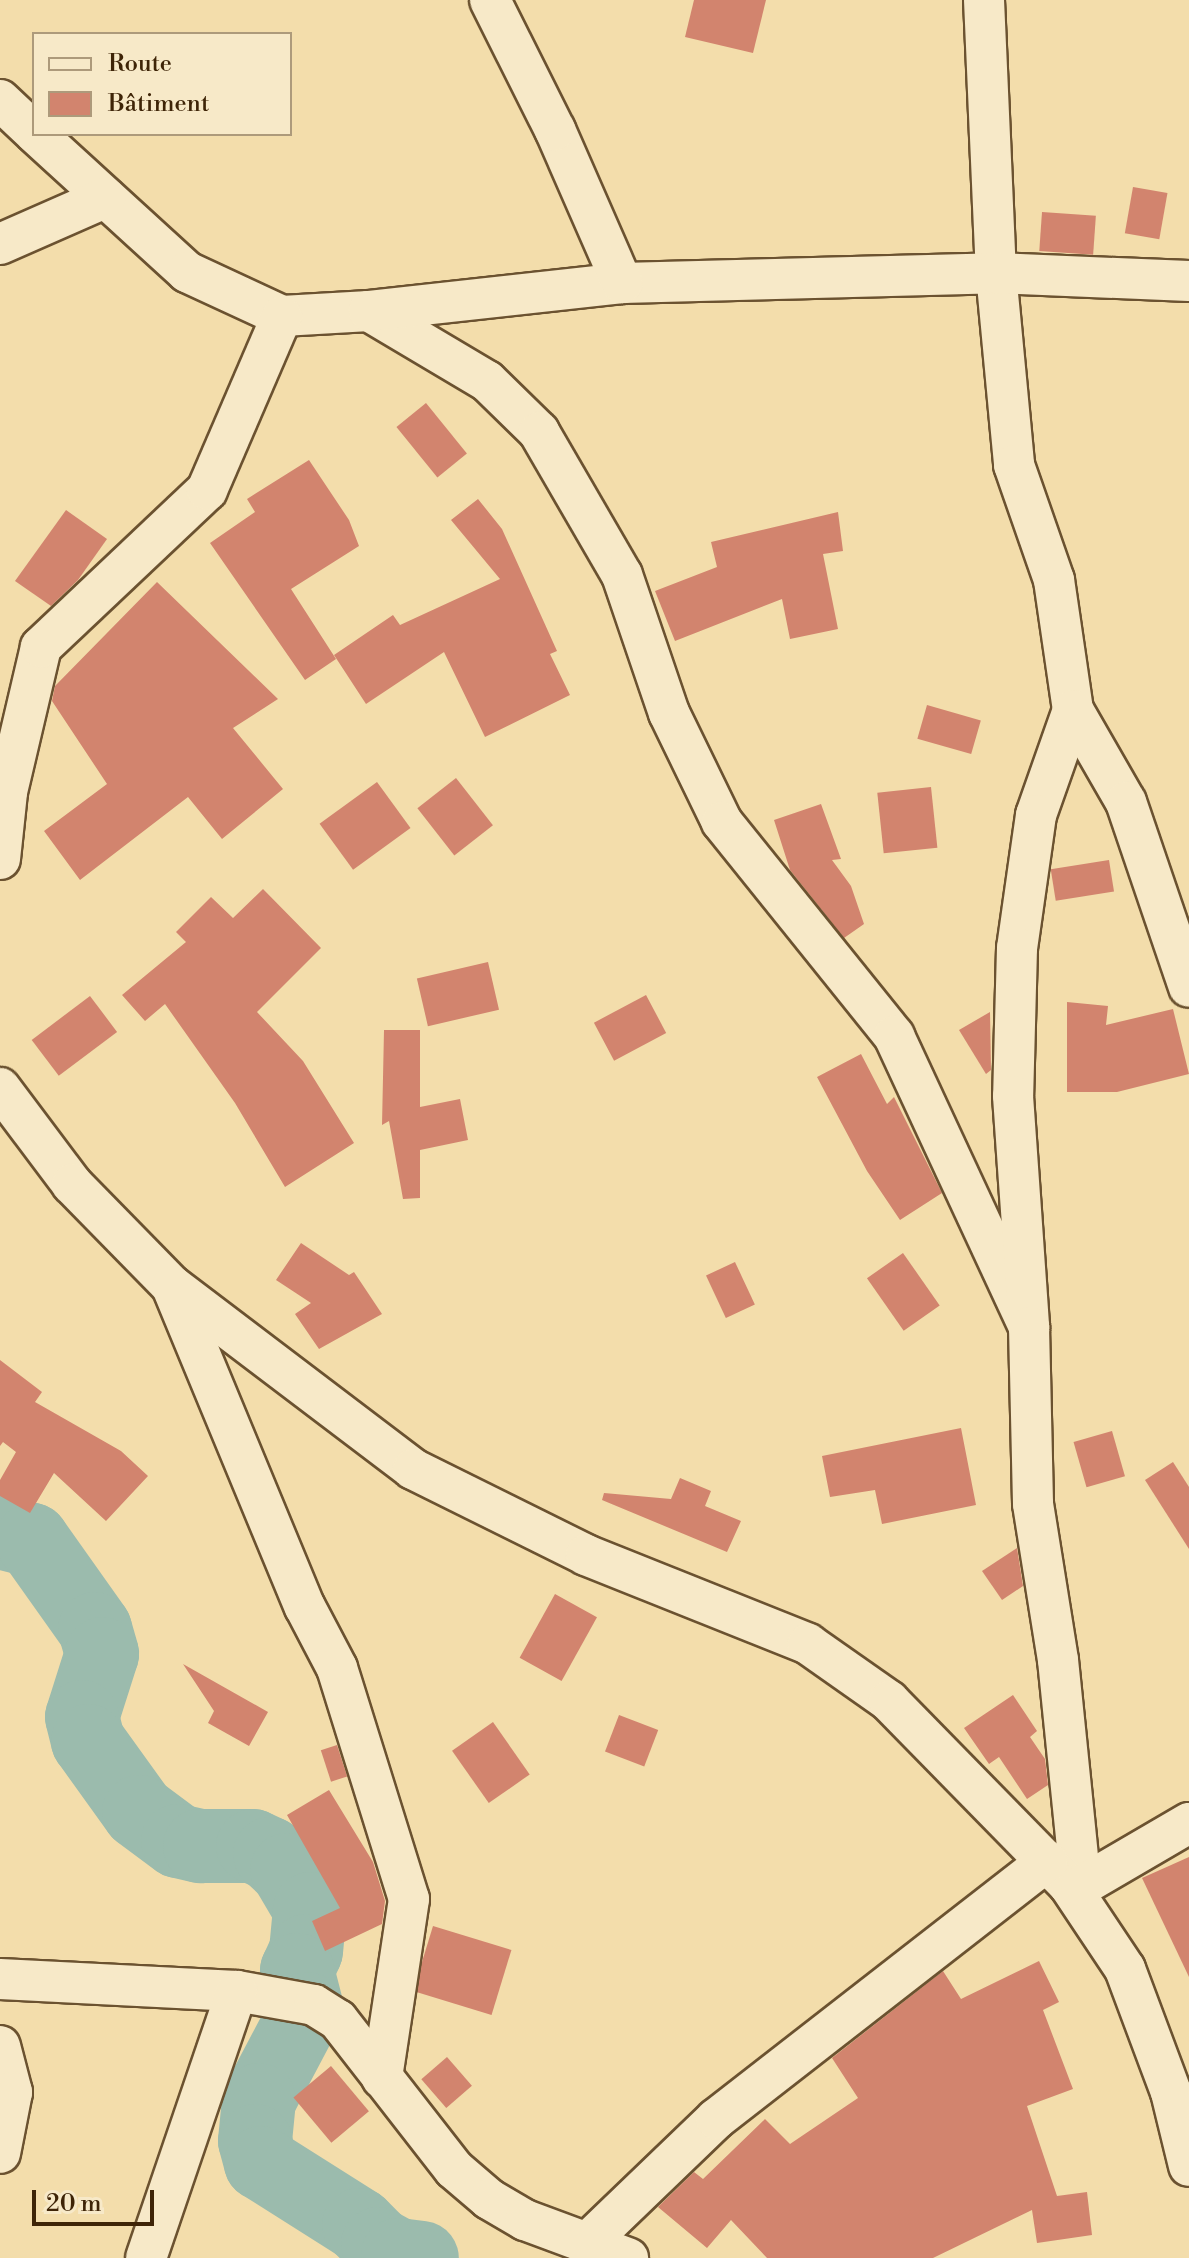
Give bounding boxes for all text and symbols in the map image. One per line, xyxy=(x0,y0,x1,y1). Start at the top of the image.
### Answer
legend xyxy=(32,32,292,136)
text: Route xyxy=(108,49,172,79)
text: Bâtiment xyxy=(108,89,209,119)
scale bar xyxy=(36,2174,158,2224)
text: 20 m xyxy=(46,2189,102,2219)

